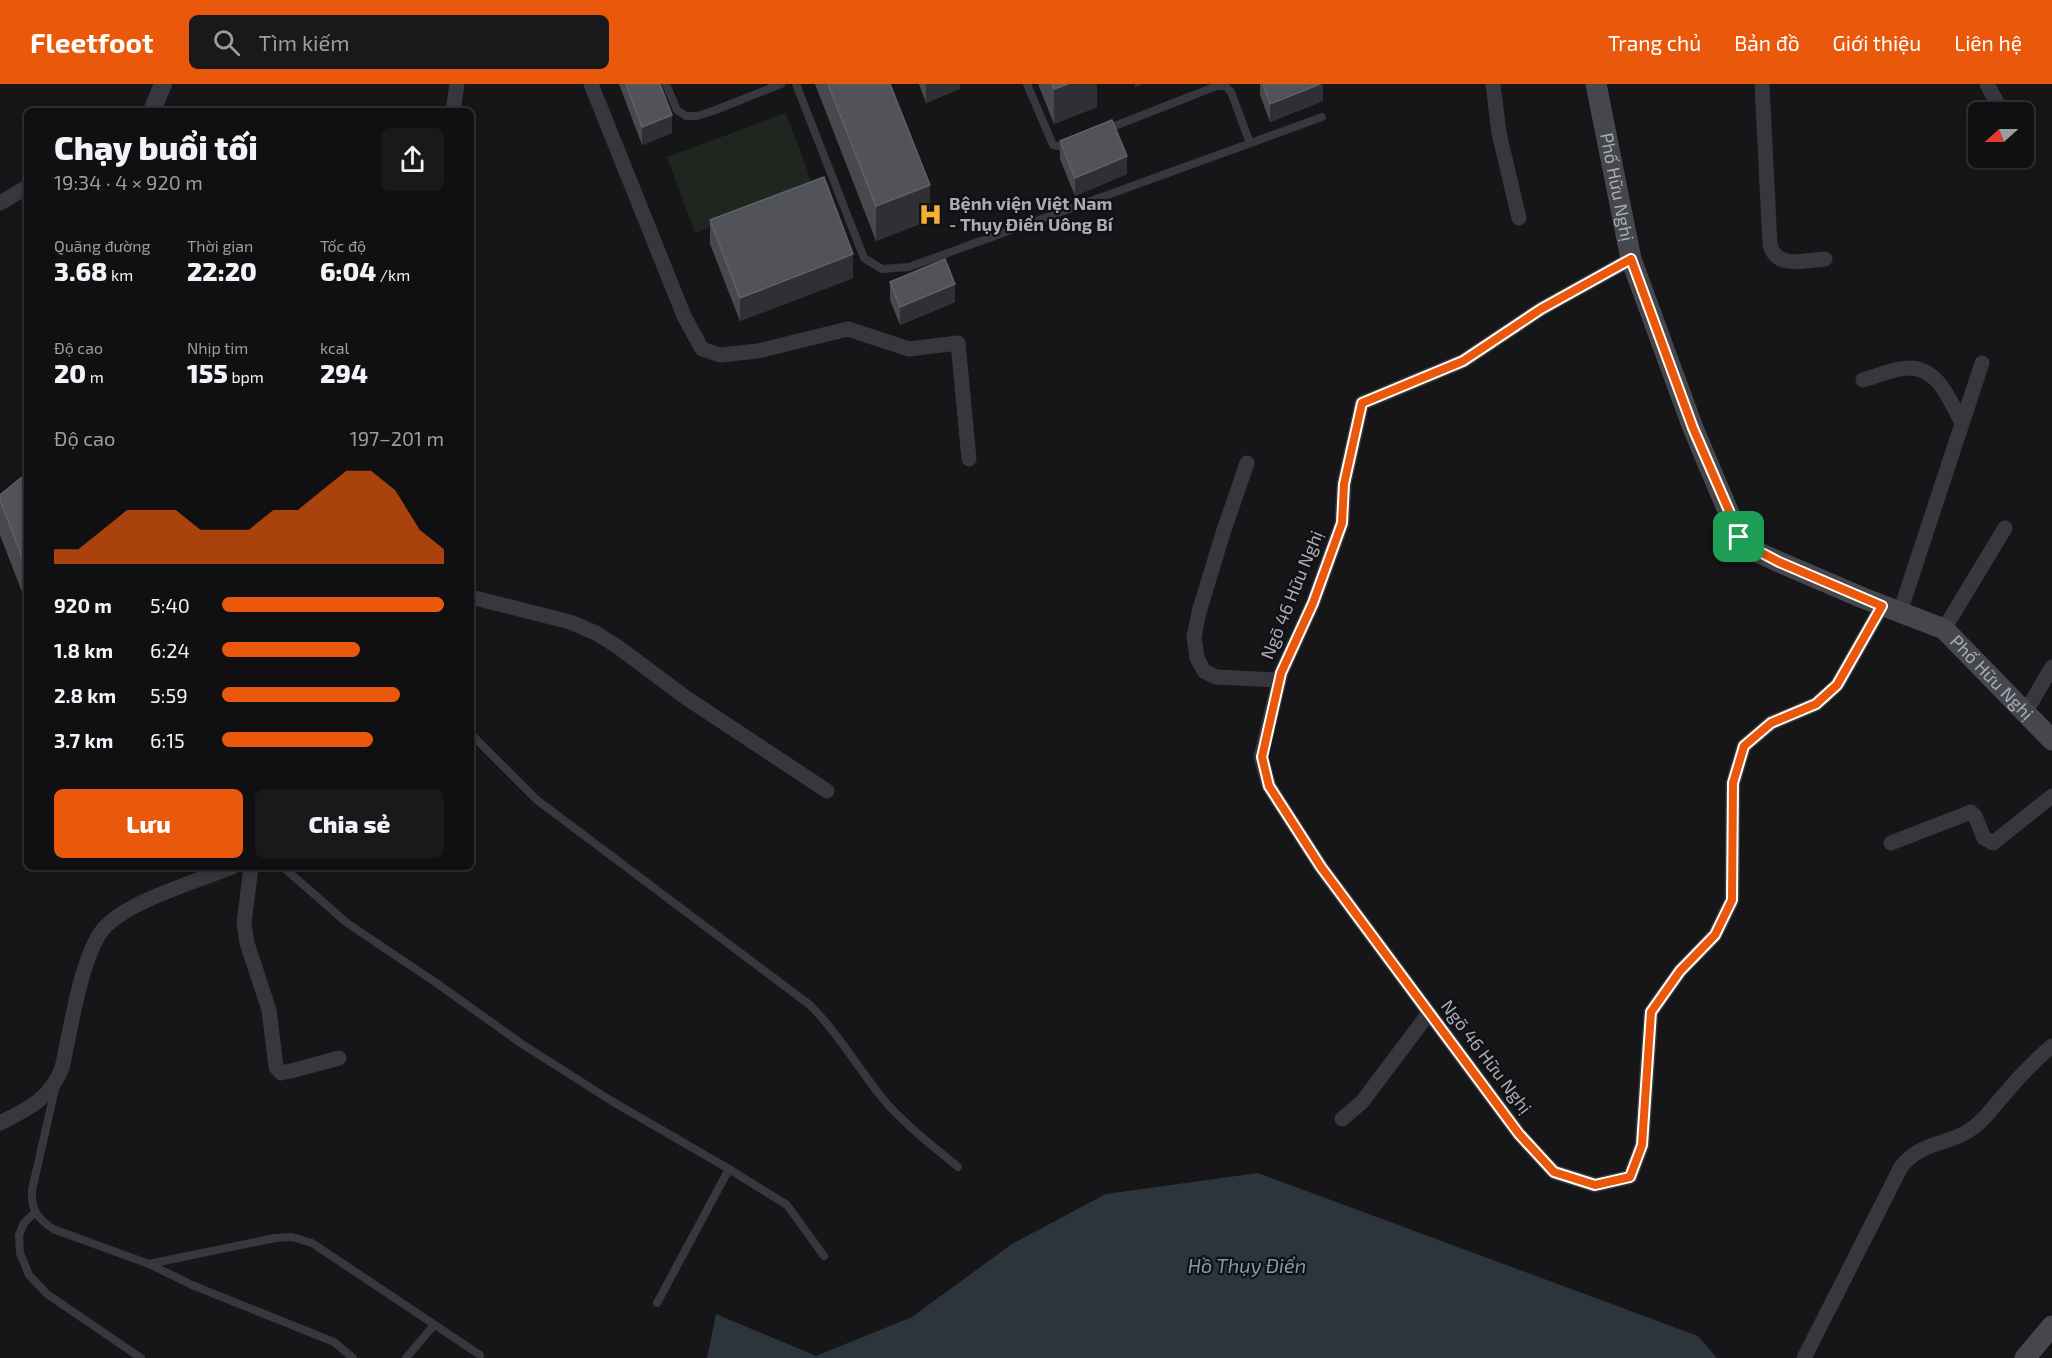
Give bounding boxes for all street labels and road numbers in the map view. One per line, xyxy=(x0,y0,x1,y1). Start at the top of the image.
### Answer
street label: Phố Hữu Nghị xyxy=(1596,131,1639,243)
street label: Ngõ 46 Hữu Nghị xyxy=(1255,527,1327,662)
street label: Phố Hữu Nghị xyxy=(1946,630,2038,724)
street label: Ngõ 46 Hữu Nghị xyxy=(1437,995,1537,1118)

